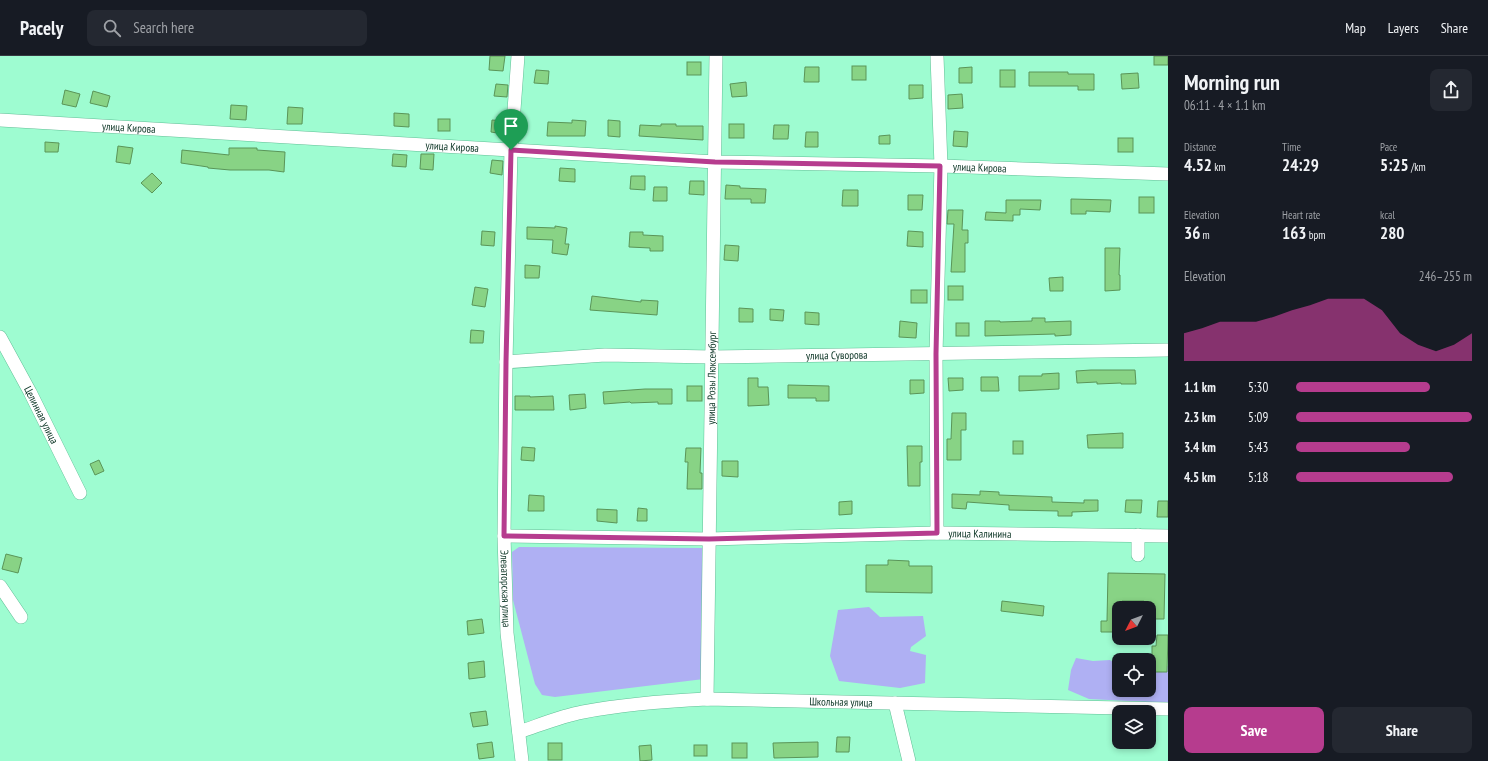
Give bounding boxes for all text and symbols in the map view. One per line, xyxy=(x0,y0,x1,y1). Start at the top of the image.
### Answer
search box xyxy=(87,10,367,46)
text: Pacely xyxy=(20,16,63,40)
icon: search xyxy=(101,17,123,39)
text: Search here xyxy=(133,18,194,37)
text: Map xyxy=(1345,19,1366,37)
text: Layers xyxy=(1388,19,1419,37)
text: Share xyxy=(1441,19,1468,37)
text: Morning run xyxy=(1184,68,1280,96)
button: share xyxy=(1430,69,1472,111)
text: 06:11 · 4 × 1.1 km xyxy=(1184,97,1265,114)
pin xyxy=(494,109,528,150)
icon: arrive xyxy=(500,115,522,137)
street label: улица Кирова xyxy=(102,119,156,136)
street label: улица Кирова xyxy=(425,138,479,155)
text: Distance xyxy=(1184,140,1216,154)
text: Time xyxy=(1282,140,1301,154)
text: Pace xyxy=(1380,140,1397,154)
text: 4.52 xyxy=(1184,154,1212,176)
text: 24:29 xyxy=(1282,154,1319,176)
text: 5:25 xyxy=(1380,154,1409,176)
street label: улица Кирова xyxy=(953,159,1007,175)
text: km xyxy=(1212,160,1226,174)
text: /km xyxy=(1409,160,1426,174)
text: Elevation xyxy=(1184,208,1219,222)
text: Heart rate xyxy=(1282,208,1320,222)
text: kcal xyxy=(1380,208,1395,222)
text: 36 xyxy=(1184,222,1200,244)
text: 163 xyxy=(1282,222,1306,244)
text: 280 xyxy=(1380,222,1404,244)
text: m xyxy=(1200,228,1210,242)
text: bpm xyxy=(1306,228,1325,242)
text: Elevation xyxy=(1184,268,1226,285)
text: 246–255 m xyxy=(1419,268,1472,285)
street label: улица Розы Люксембург xyxy=(704,330,719,425)
street label: улица Суворова xyxy=(806,348,868,363)
text: 1.1 km xyxy=(1184,379,1216,396)
text: 5:30 xyxy=(1248,379,1268,396)
street label: Целинная улица xyxy=(21,383,61,446)
text: 2.3 km xyxy=(1184,409,1216,426)
text: 5:09 xyxy=(1248,409,1268,426)
text: 3.4 km xyxy=(1184,439,1216,456)
text: 5:43 xyxy=(1248,439,1268,456)
text: 4.5 km xyxy=(1184,469,1216,486)
text: 5:18 xyxy=(1248,469,1268,486)
street label: улица Калинина xyxy=(948,526,1011,541)
street label: Элеваторская улица xyxy=(497,550,514,628)
north arrow xyxy=(1112,601,1156,645)
map controls xyxy=(1112,601,1156,749)
button: locate xyxy=(1112,653,1156,697)
street label: Школьная улица xyxy=(809,694,873,710)
button: layers xyxy=(1112,705,1156,749)
button: Save xyxy=(1184,707,1324,753)
button: Share xyxy=(1332,707,1472,753)

